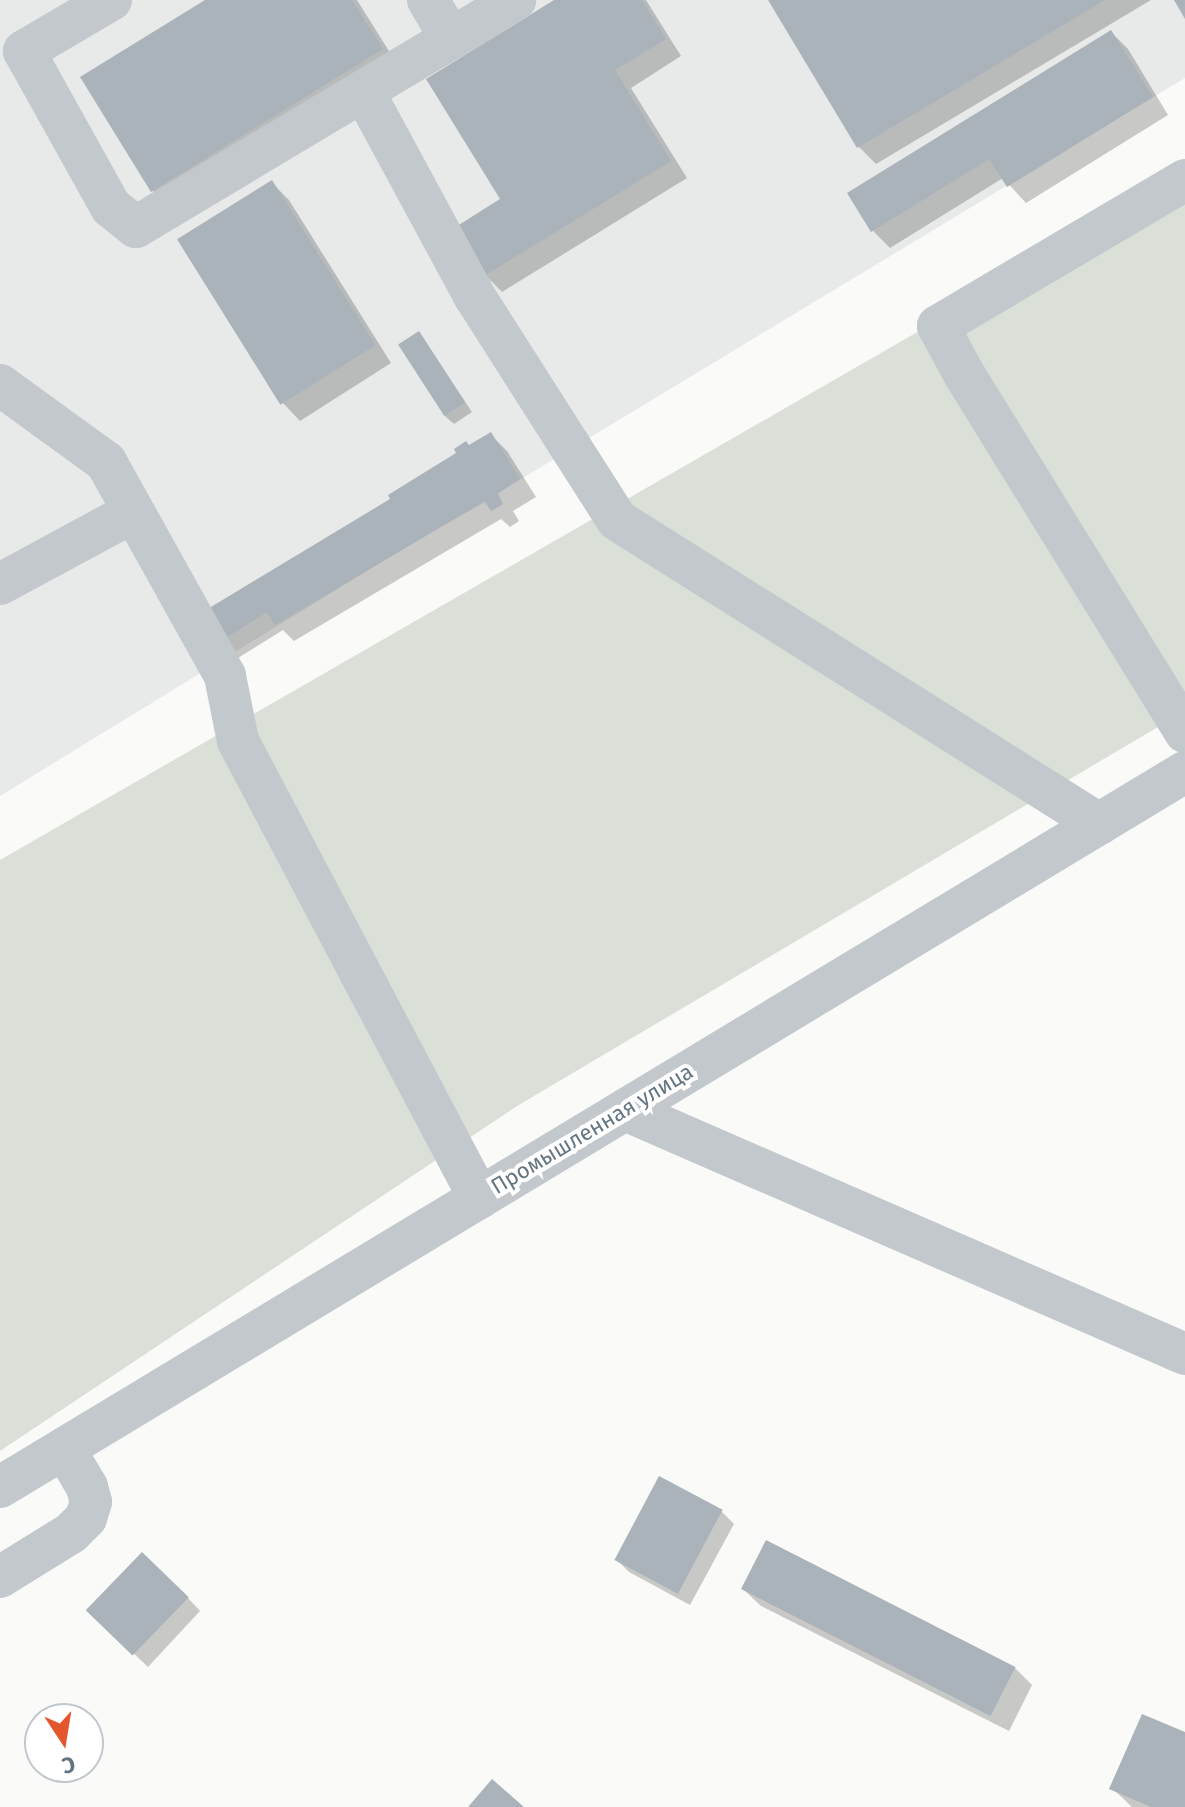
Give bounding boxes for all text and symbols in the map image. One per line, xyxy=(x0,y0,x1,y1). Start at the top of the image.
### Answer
street label: Промышленная улица xyxy=(486,1058,698,1200)
north arrow xyxy=(24,1703,104,1783)
text: С xyxy=(60,1750,78,1780)

